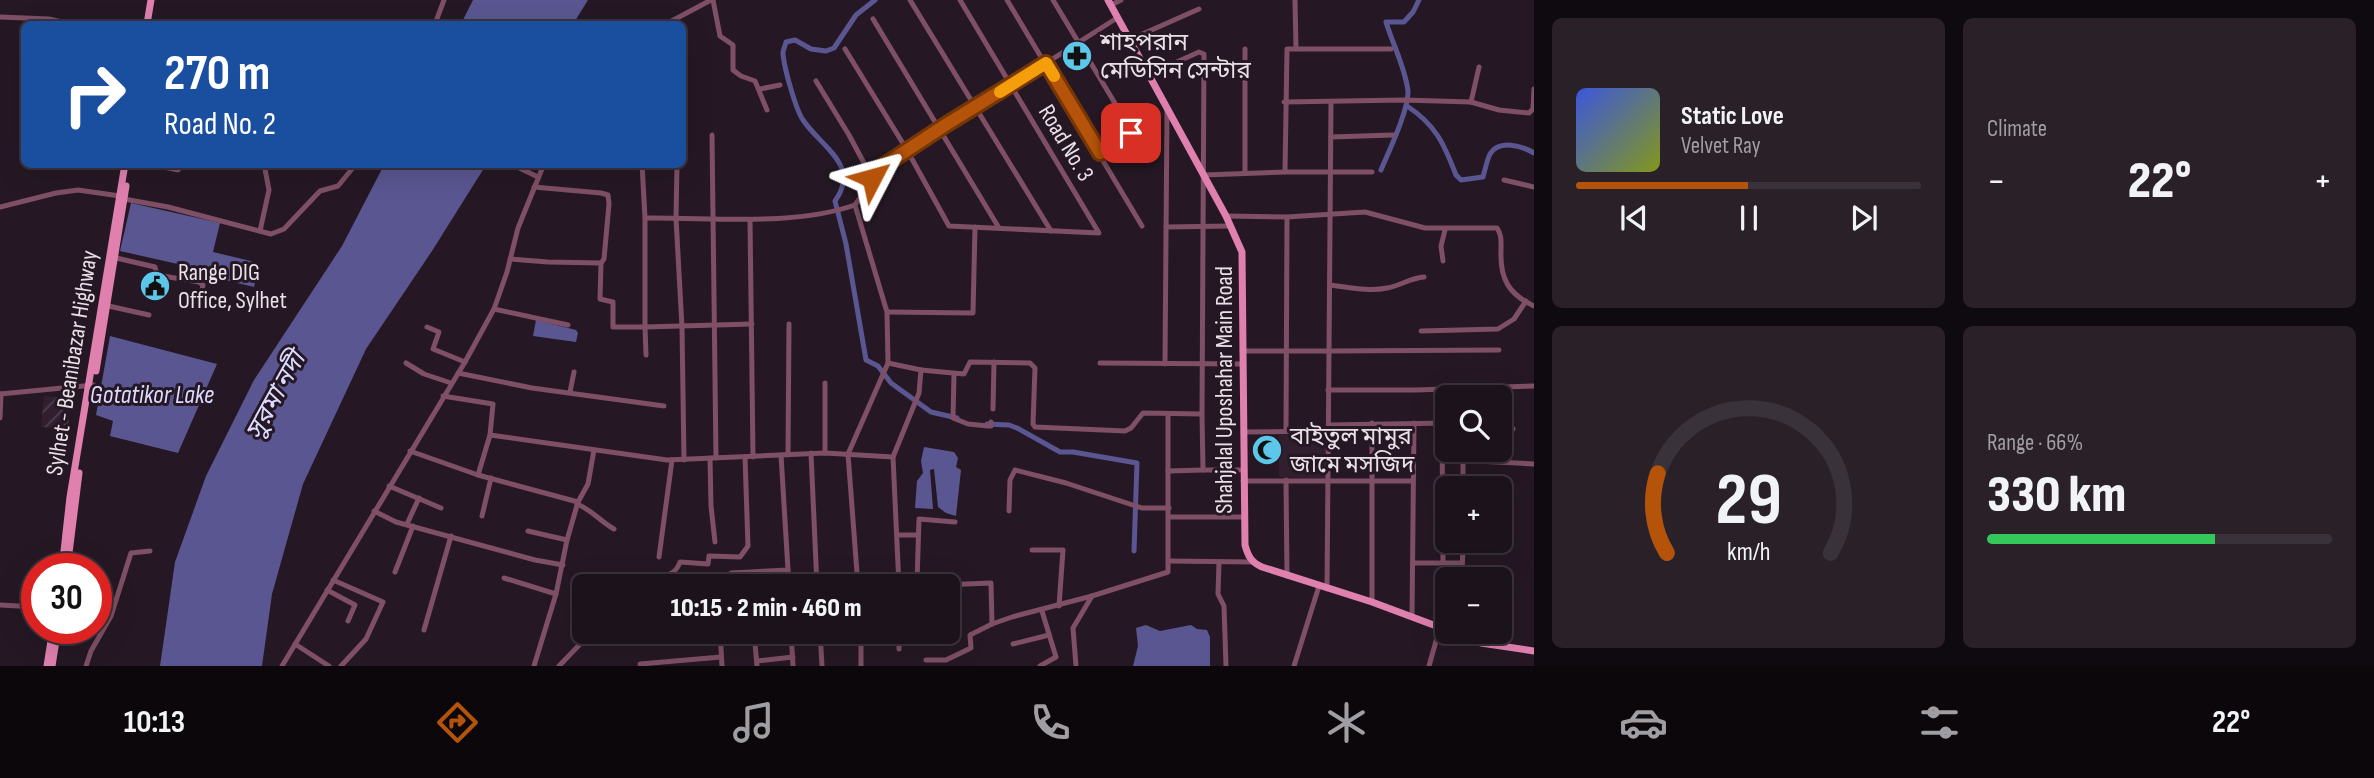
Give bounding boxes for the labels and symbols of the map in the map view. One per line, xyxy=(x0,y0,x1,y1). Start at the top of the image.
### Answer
place label: শাহপরান মেডিসিন সেন্টার xyxy=(1099,28,1251,85)
pharmacy icon: শাহপরান মেডিসিন সেন্টার xyxy=(1060,39,1094,73)
street label: Road No. 3 xyxy=(1032,99,1100,187)
pin xyxy=(1101,103,1161,163)
position arrow xyxy=(835,141,909,215)
street label: Sylhet - Beanibazar Highway xyxy=(40,248,104,478)
place label: Range DIG Office, Sylhet xyxy=(178,258,287,315)
street label: Shahjalal Uposhahar Main Road xyxy=(1210,266,1239,514)
public building icon: Range DIG Office, Sylhet xyxy=(138,269,172,303)
water label: সুরমা নদী xyxy=(238,342,315,445)
water label: Gotatikor Lake xyxy=(90,380,214,411)
place label: বাইতুল মামুর জামে মসজিদ xyxy=(1289,422,1415,479)
mosque icon: বাইতুল মামুর জামে মসজিদ xyxy=(1250,433,1284,467)
speed limit sign: 30 xyxy=(21,553,112,644)

